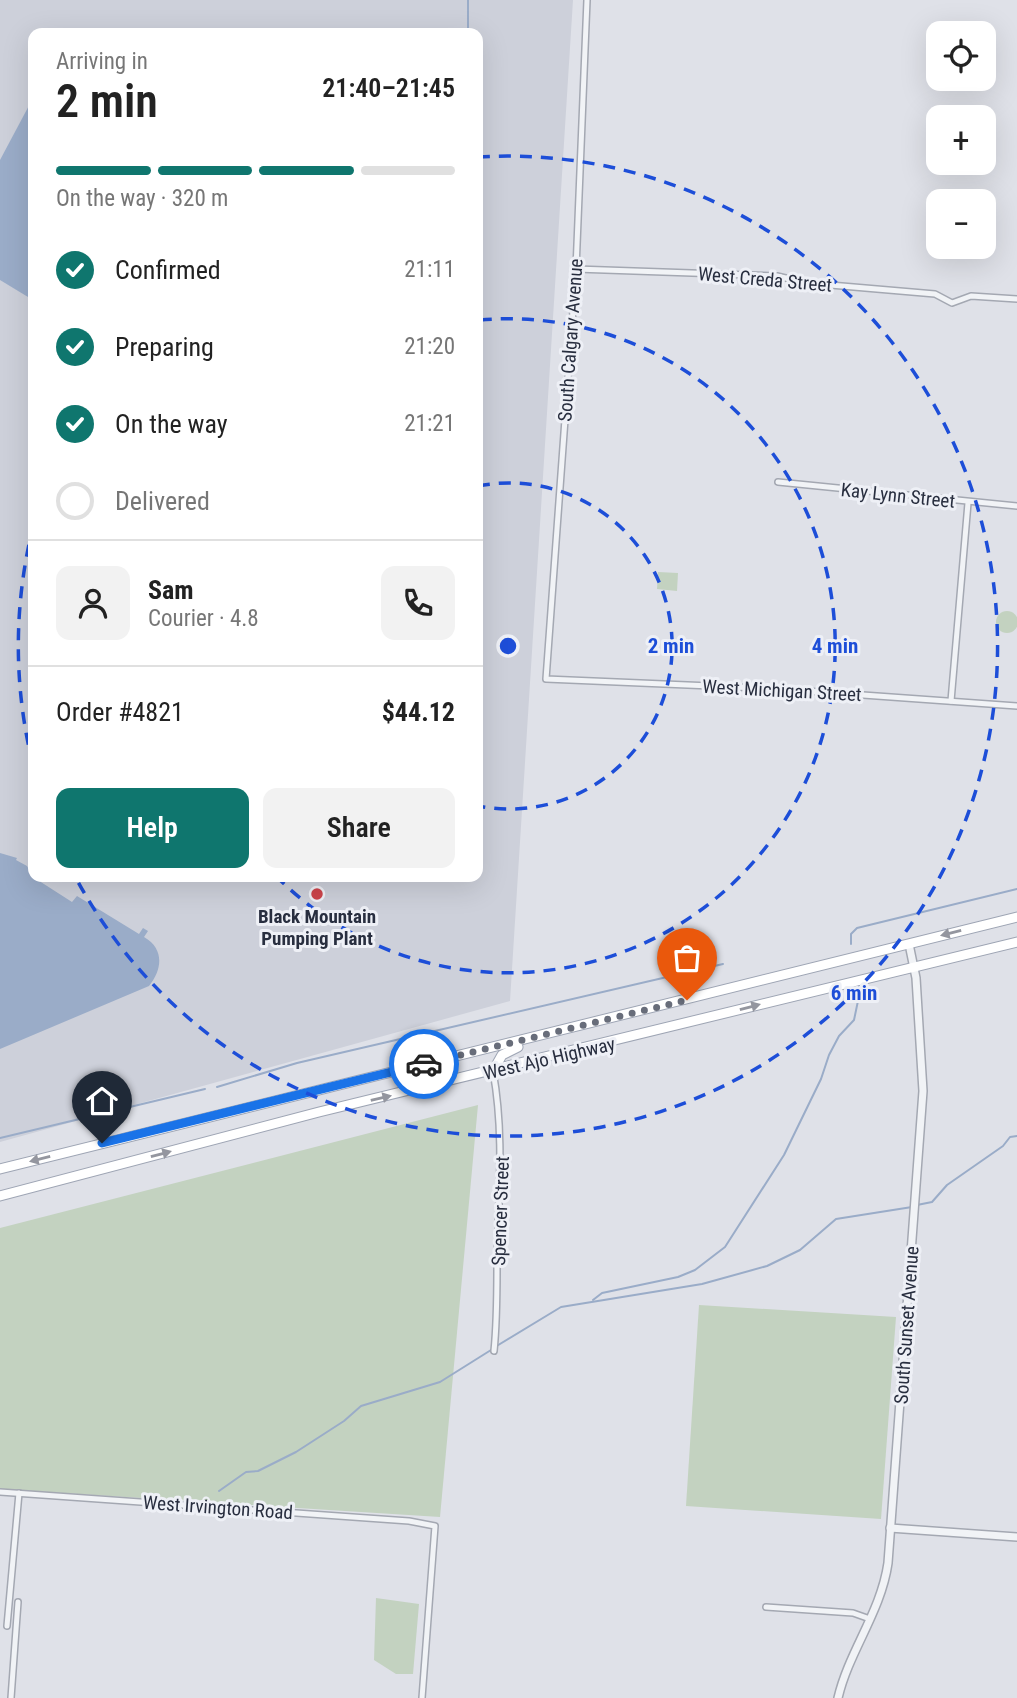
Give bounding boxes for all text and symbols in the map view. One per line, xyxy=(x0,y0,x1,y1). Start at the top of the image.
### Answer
map controls xyxy=(926,21,996,259)
button: locate xyxy=(926,21,996,91)
text: Arriving in xyxy=(56,48,148,75)
text: 21:40–21:45 xyxy=(322,73,455,103)
text: 2 min xyxy=(56,74,158,128)
button: + xyxy=(926,105,996,175)
text: On the way · 320 m xyxy=(56,185,228,212)
button: − xyxy=(926,189,996,259)
icon: check xyxy=(56,251,94,289)
text: Confirmed xyxy=(115,255,221,285)
text: 21:11 xyxy=(404,256,455,283)
street label: South Calgary Avenue xyxy=(553,258,588,422)
street label: West Creda Street xyxy=(697,262,833,297)
icon: check xyxy=(56,328,94,366)
text: Preparing xyxy=(115,332,214,362)
text: 21:20 xyxy=(404,333,455,360)
icon: check xyxy=(56,405,94,443)
text: On the way xyxy=(115,409,228,439)
text: 21:21 xyxy=(404,410,455,437)
street label: Kay Lynn Street xyxy=(840,478,956,513)
text: Delivered xyxy=(115,486,210,516)
button: person xyxy=(56,566,130,640)
button: phone xyxy=(381,566,455,640)
text: Sam xyxy=(148,575,194,605)
text: Courier · 4.8 xyxy=(148,605,259,632)
centre of rings xyxy=(496,634,520,658)
text: 2 min xyxy=(648,634,694,658)
text: 4 min xyxy=(812,634,858,658)
street label: West Michigan Street xyxy=(702,675,862,706)
text: Order #4821 xyxy=(56,697,184,727)
text: $44.12 xyxy=(382,697,455,727)
button: Help xyxy=(56,788,249,868)
button: Share xyxy=(263,788,455,868)
marker: Black Mountain Pumping Plant xyxy=(309,886,325,902)
place label: Black Mountain Pumping Plant xyxy=(258,905,376,950)
pin xyxy=(657,928,717,1000)
one-way arrow xyxy=(940,928,962,939)
icon: bag xyxy=(668,939,706,977)
text: 6 min xyxy=(831,981,877,1005)
one-way arrow xyxy=(739,1001,761,1012)
courier xyxy=(389,1029,459,1099)
street label: West Ajo Highway xyxy=(481,1032,617,1085)
icon: car xyxy=(405,1045,443,1083)
pin xyxy=(72,1071,132,1143)
icon: home xyxy=(83,1082,121,1120)
one-way arrow xyxy=(370,1092,392,1103)
one-way arrow xyxy=(150,1148,172,1159)
one-way arrow xyxy=(29,1154,51,1165)
street label: Spencer Street xyxy=(487,1156,514,1266)
street label: South Sunset Avenue xyxy=(890,1245,923,1405)
street label: West Irvington Road xyxy=(142,1491,294,1524)

